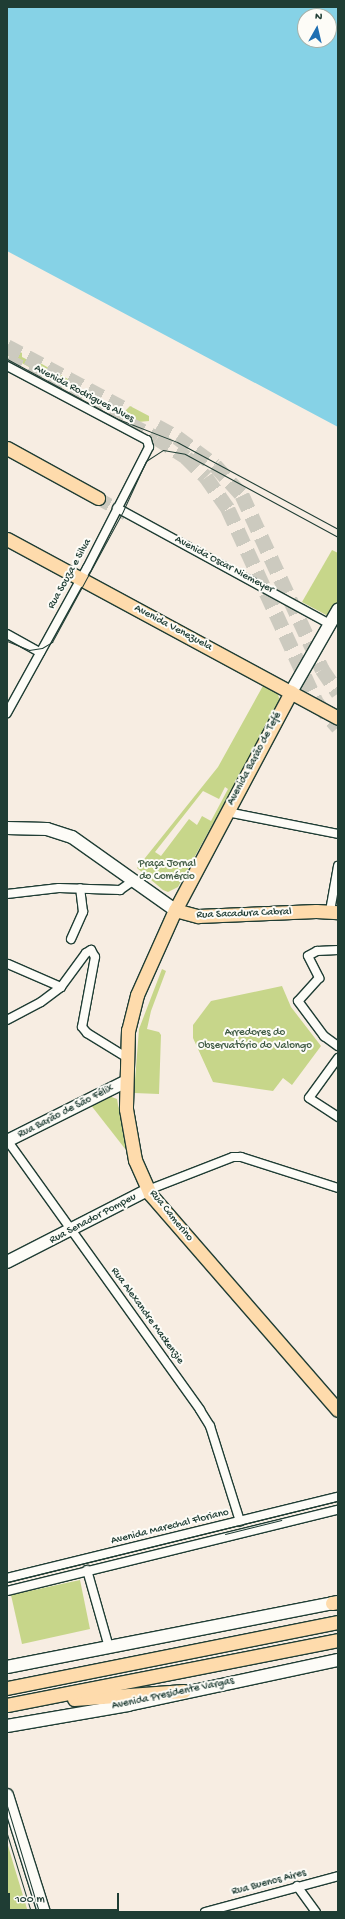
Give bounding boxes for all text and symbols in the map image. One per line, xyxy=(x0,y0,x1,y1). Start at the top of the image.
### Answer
north arrow xyxy=(297,8,337,48)
text: N xyxy=(314,11,323,24)
street label: Avenida Rodrigues Alves xyxy=(32,362,136,426)
street label: Avenida Oscar Niemeyer xyxy=(172,533,276,597)
street label: Rua Souza e Silva xyxy=(45,537,95,611)
street label: Avenida Venezuela xyxy=(132,602,214,654)
street label: Avenida Barão de Tefé xyxy=(225,710,285,808)
park label: Praça Jornal do Comércio xyxy=(138,858,196,884)
street label: Rua Sacadura Cabral xyxy=(196,906,292,922)
park label: Arredores do Observatório do Valongo xyxy=(198,1027,312,1053)
street label: Rua Barão de São Félix xyxy=(16,1082,116,1142)
street label: Rua Camerino xyxy=(146,1188,196,1244)
street label: Rua Senador Pompeu xyxy=(47,1191,139,1247)
street label: Rua Alexandre Mackenzie xyxy=(108,1265,186,1367)
street label: Avenida Marechal Floriano xyxy=(110,1506,230,1548)
street label: Avenida Presidente Vargas xyxy=(111,1675,235,1713)
street label: Rua Buenos Aires xyxy=(230,1867,308,1899)
scale bar xyxy=(10,1885,121,1911)
text: 100 m xyxy=(15,1893,45,1907)

